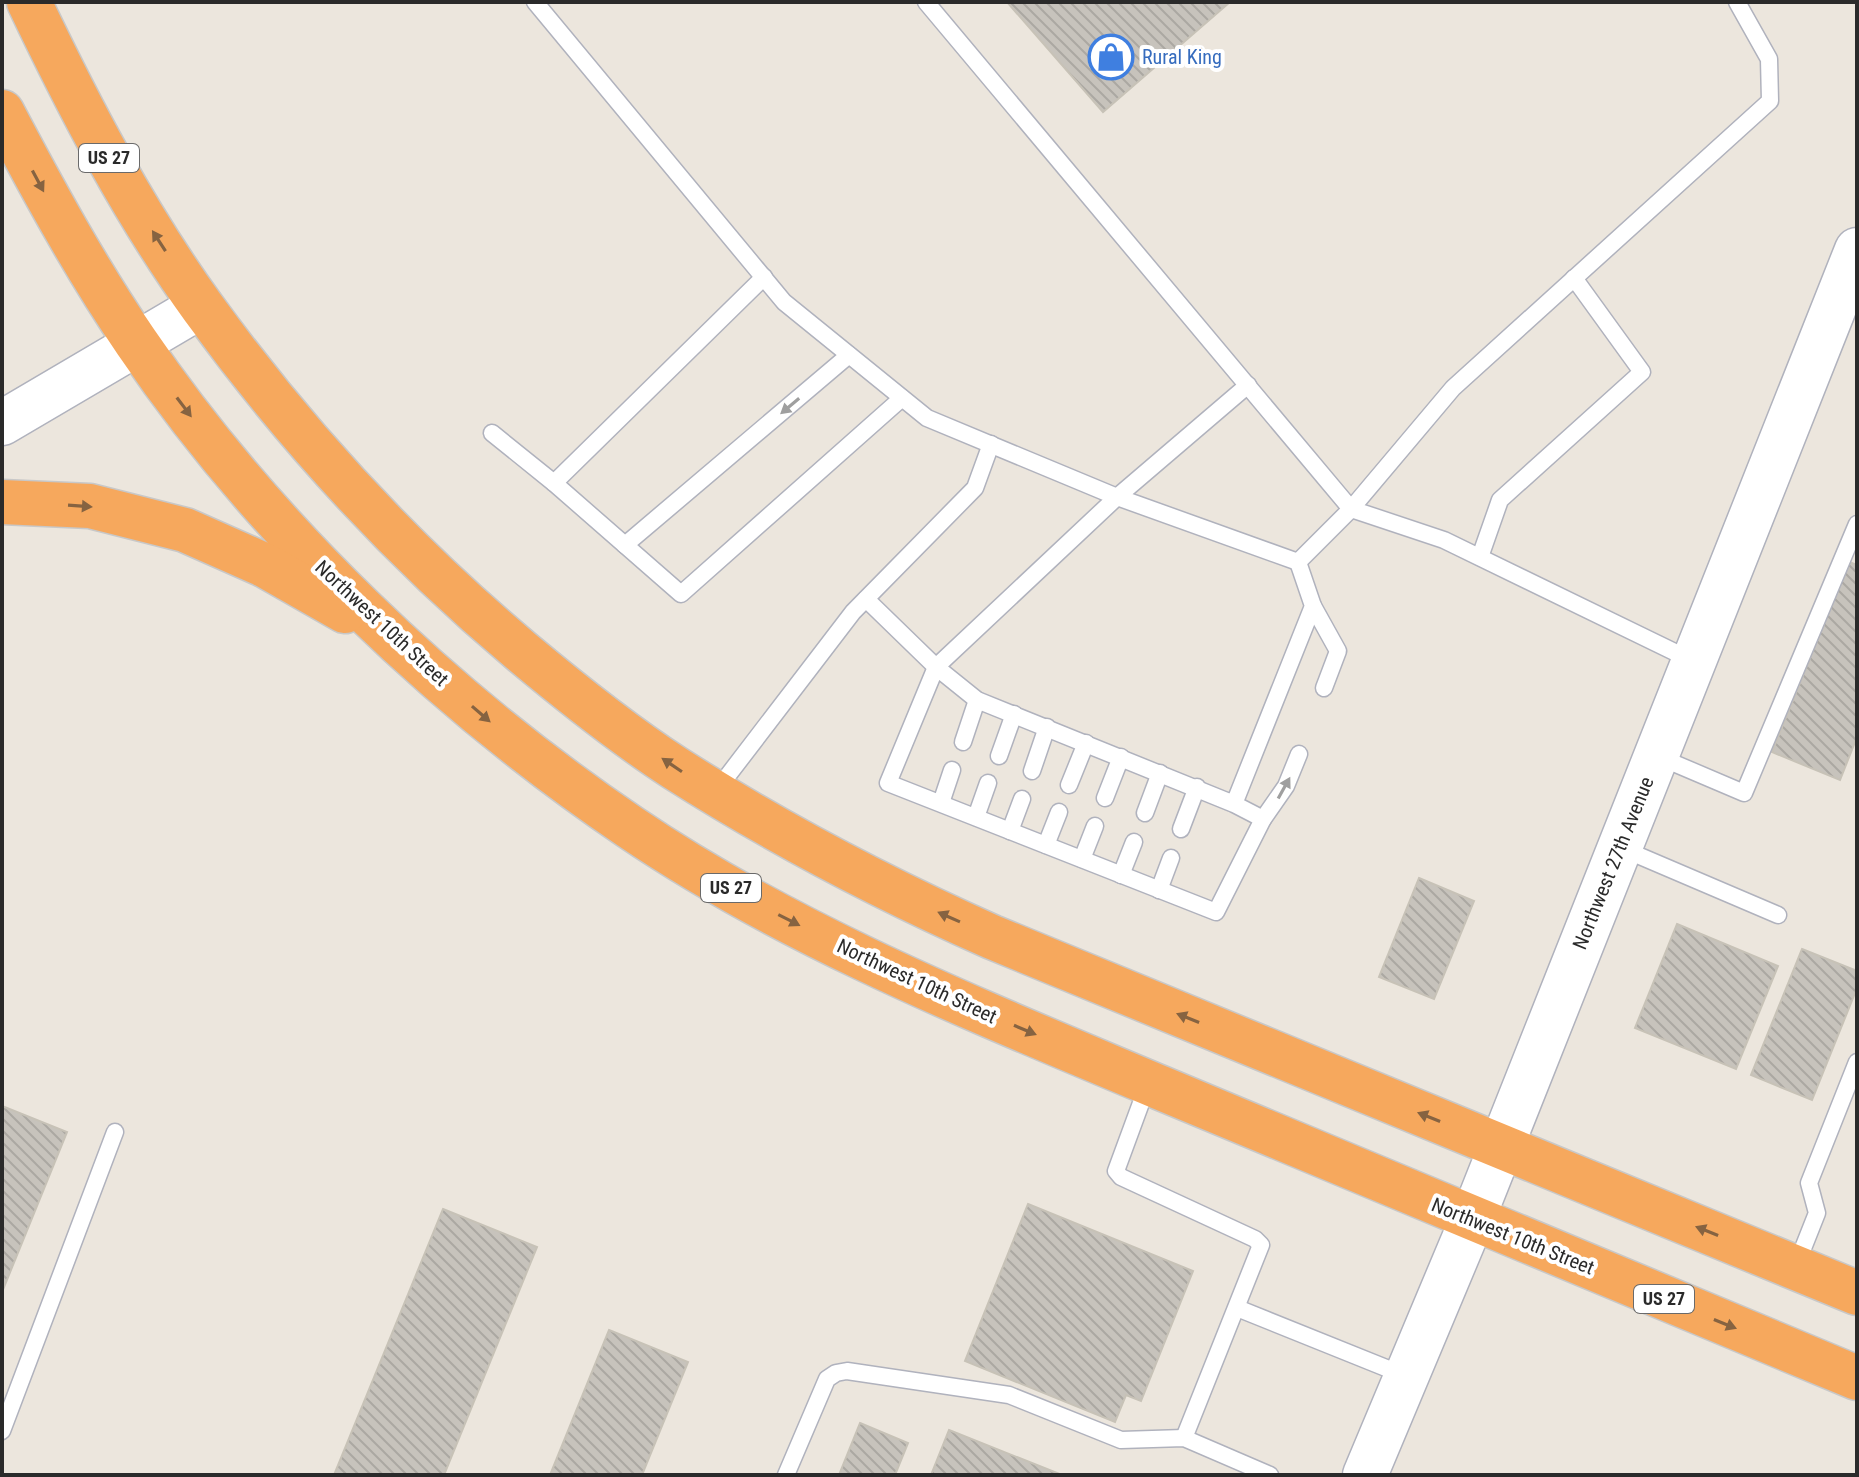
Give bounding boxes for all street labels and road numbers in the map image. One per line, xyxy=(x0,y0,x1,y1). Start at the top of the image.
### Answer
road number: US 27 xyxy=(79,144,139,172)
street label: Northwest 10th Street xyxy=(310,555,454,691)
street label: Northwest 27th Avenue xyxy=(1567,773,1659,953)
road number: US 27 xyxy=(701,874,761,902)
street label: Northwest 10th Street xyxy=(833,933,1001,1029)
street label: Northwest 10th Street xyxy=(1428,1192,1598,1280)
road number: US 27 xyxy=(1634,1285,1694,1313)

